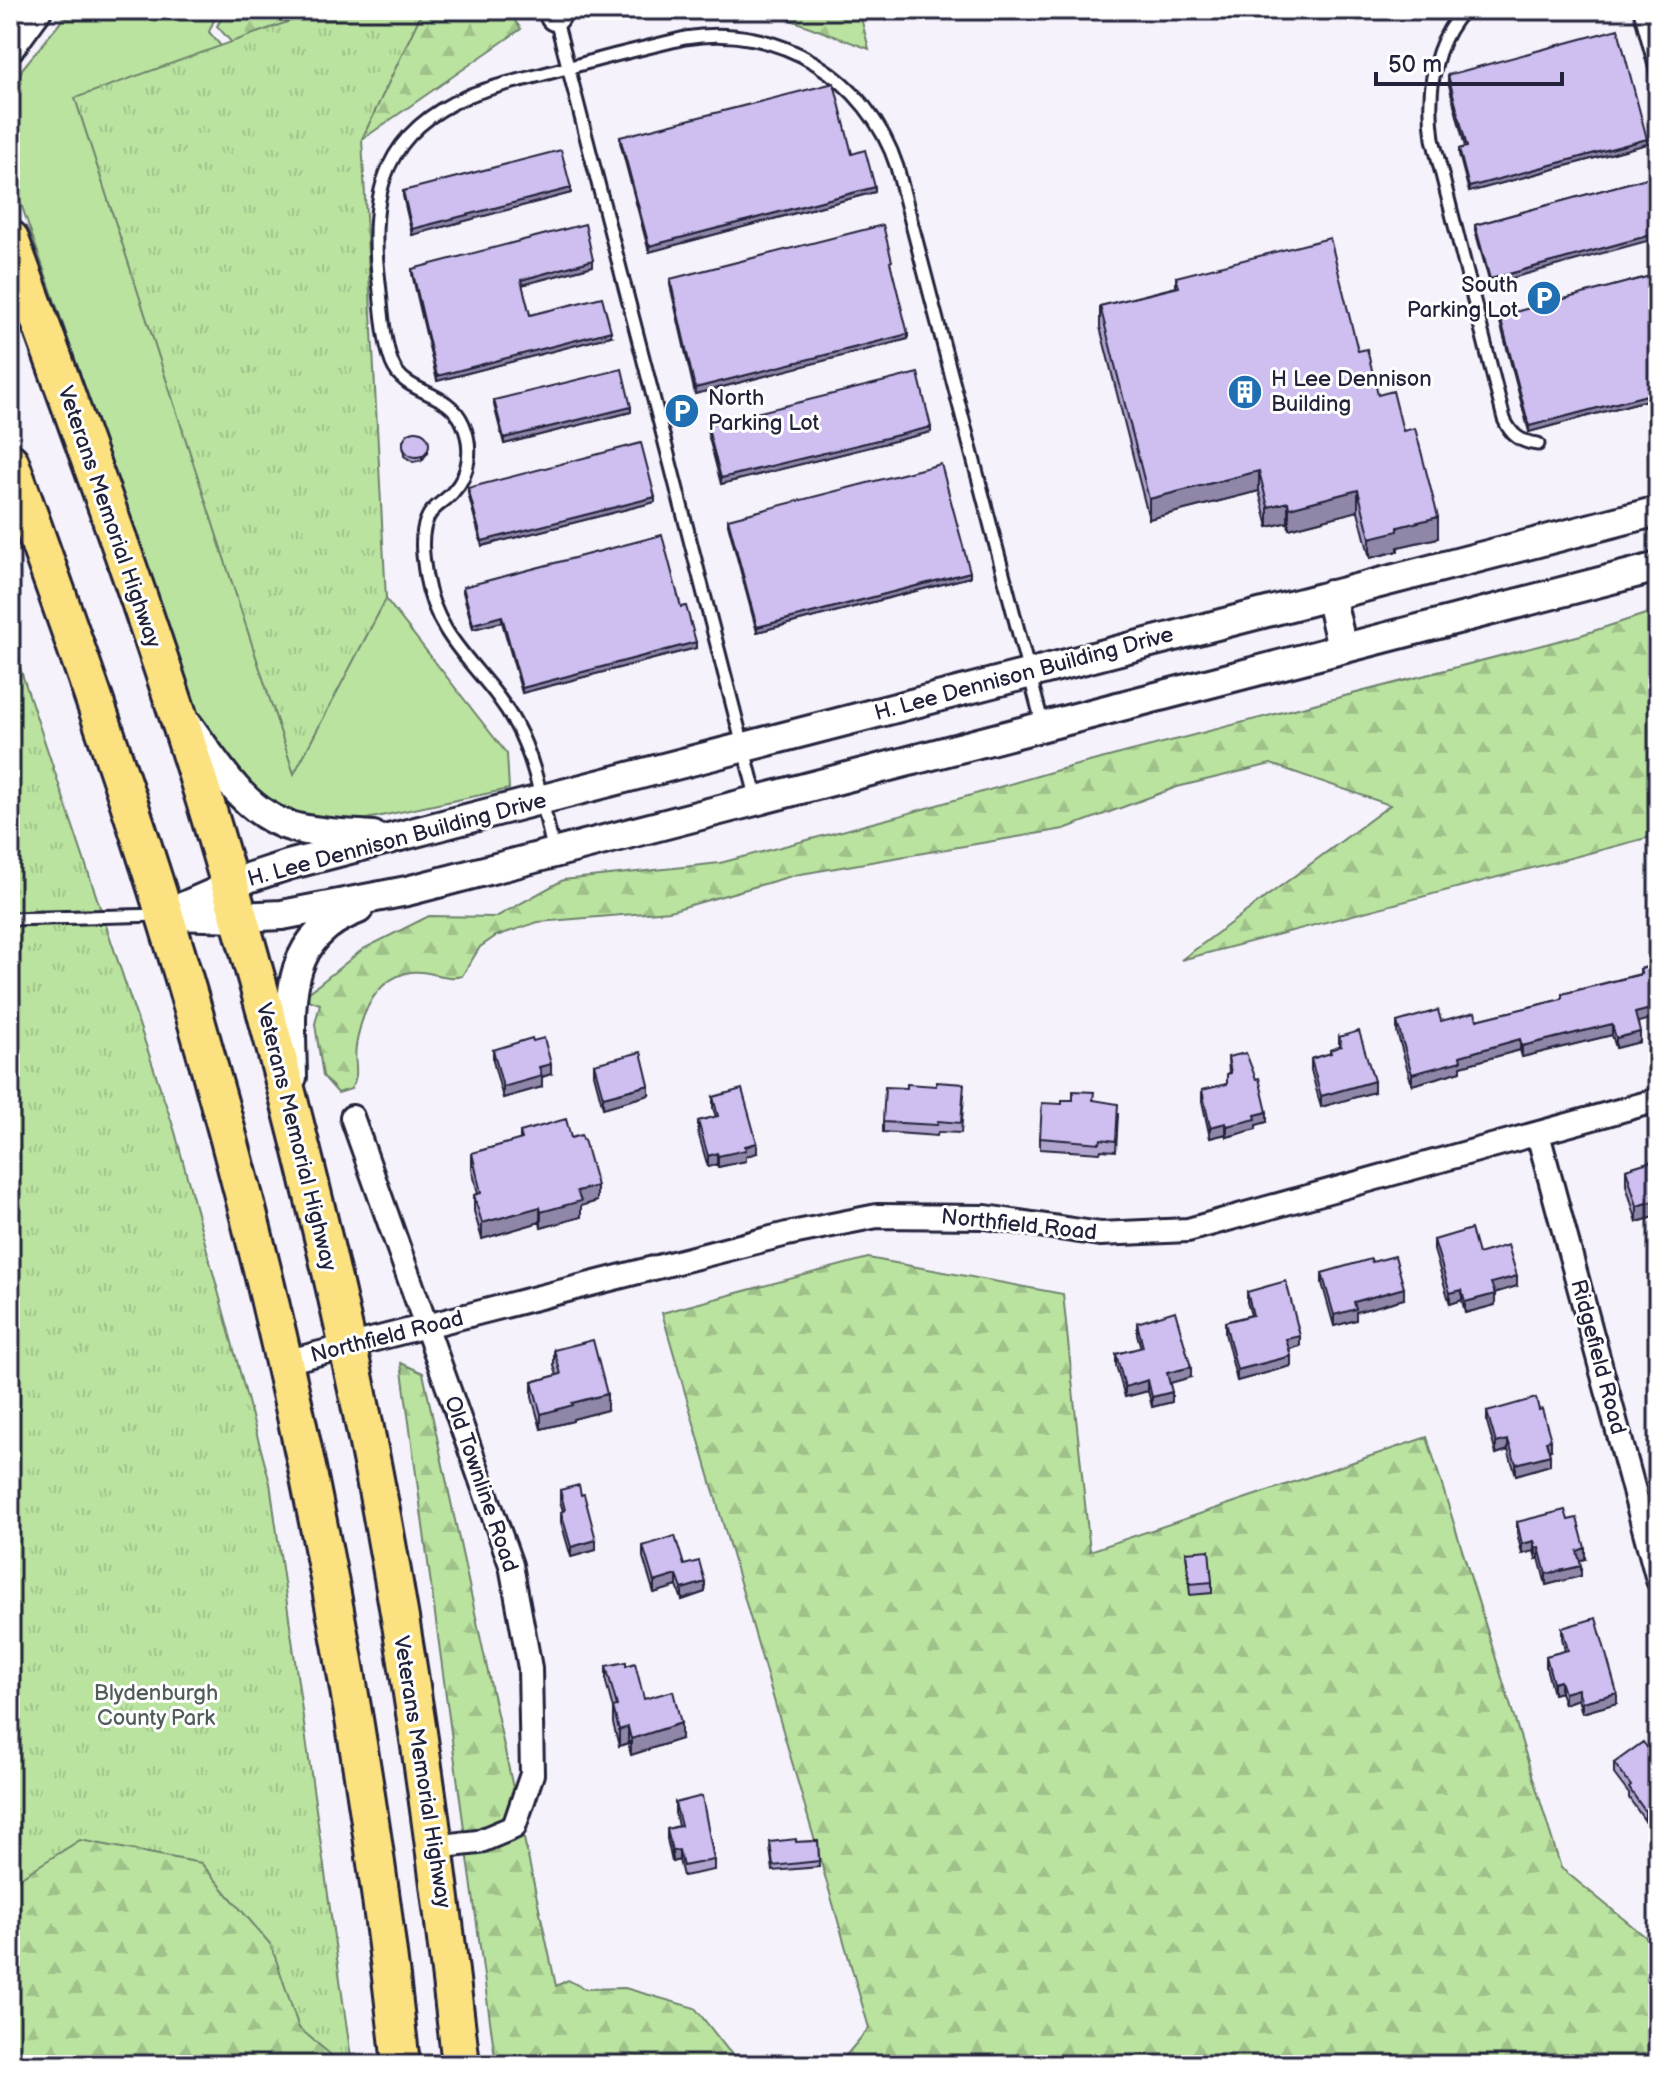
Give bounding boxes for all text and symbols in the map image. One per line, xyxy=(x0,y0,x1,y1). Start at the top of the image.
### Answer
scale bar xyxy=(1376,36,1562,86)
text: 50 m xyxy=(1388,50,1442,79)
place label: South Parking Lot xyxy=(1407,272,1518,324)
parking icon: South Parking Lot xyxy=(1525,279,1563,317)
place label: H Lee Dennison Building xyxy=(1271,366,1432,418)
building icon: H Lee Dennison Building xyxy=(1226,373,1264,411)
street label: Veterans Memorial Highway xyxy=(51,382,167,652)
place label: North Parking Lot xyxy=(708,385,820,437)
parking icon: North Parking Lot xyxy=(663,392,701,430)
street label: H. Lee Dennison Building Drive xyxy=(871,621,1177,727)
street label: H. Lee Dennison Building Drive xyxy=(244,787,550,893)
street label: Veterans Memorial Highway xyxy=(250,1000,342,1274)
street label: Northfield Road xyxy=(940,1203,1098,1247)
street label: Ridgefield Road xyxy=(1564,1277,1632,1437)
street label: Northfield Road xyxy=(308,1305,466,1369)
street label: Old Townline Road xyxy=(438,1392,524,1576)
street label: Veterans Memorial Highway xyxy=(387,1634,457,1910)
park label: Blydenburgh County Park xyxy=(94,1680,218,1732)

